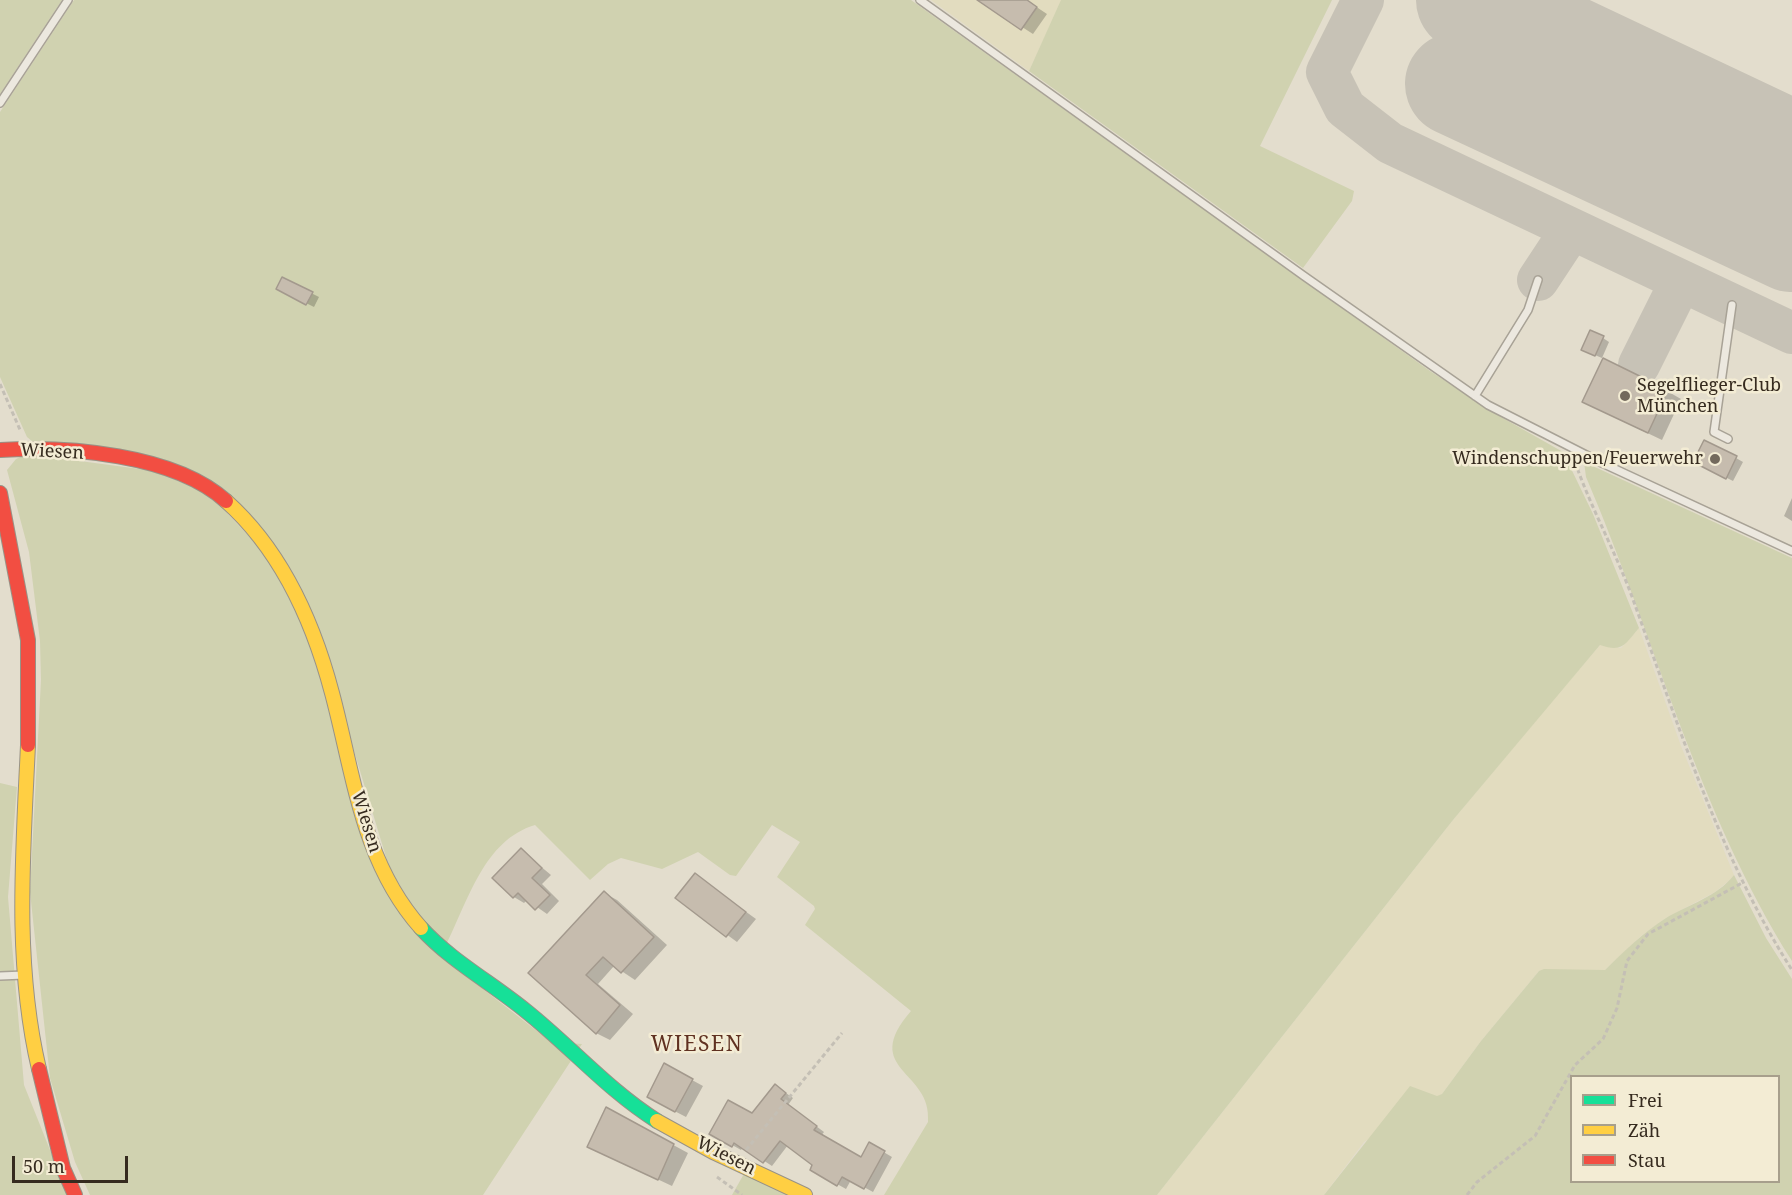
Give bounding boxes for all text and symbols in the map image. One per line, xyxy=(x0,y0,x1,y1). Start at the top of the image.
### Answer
place label: Segelflieger-Club München xyxy=(1637,375,1781,418)
marker: Segelflieger-Club München xyxy=(1618,389,1632,403)
street label: Wiesen xyxy=(20,440,84,464)
place label: Windenschuppen/Feuerwehr xyxy=(1452,448,1703,470)
marker: Windenschuppen/Feuerwehr xyxy=(1708,452,1722,466)
street label: Wiesen xyxy=(346,788,386,856)
district label: WIESEN xyxy=(651,1032,743,1058)
legend xyxy=(1570,1075,1780,1183)
text: Frei xyxy=(1628,1088,1663,1112)
text: Zäh xyxy=(1628,1118,1660,1142)
street label: Wiesen xyxy=(693,1132,759,1180)
scale bar xyxy=(15,1144,130,1182)
text: Stau xyxy=(1628,1148,1666,1172)
text: 50 m xyxy=(23,1154,65,1178)

